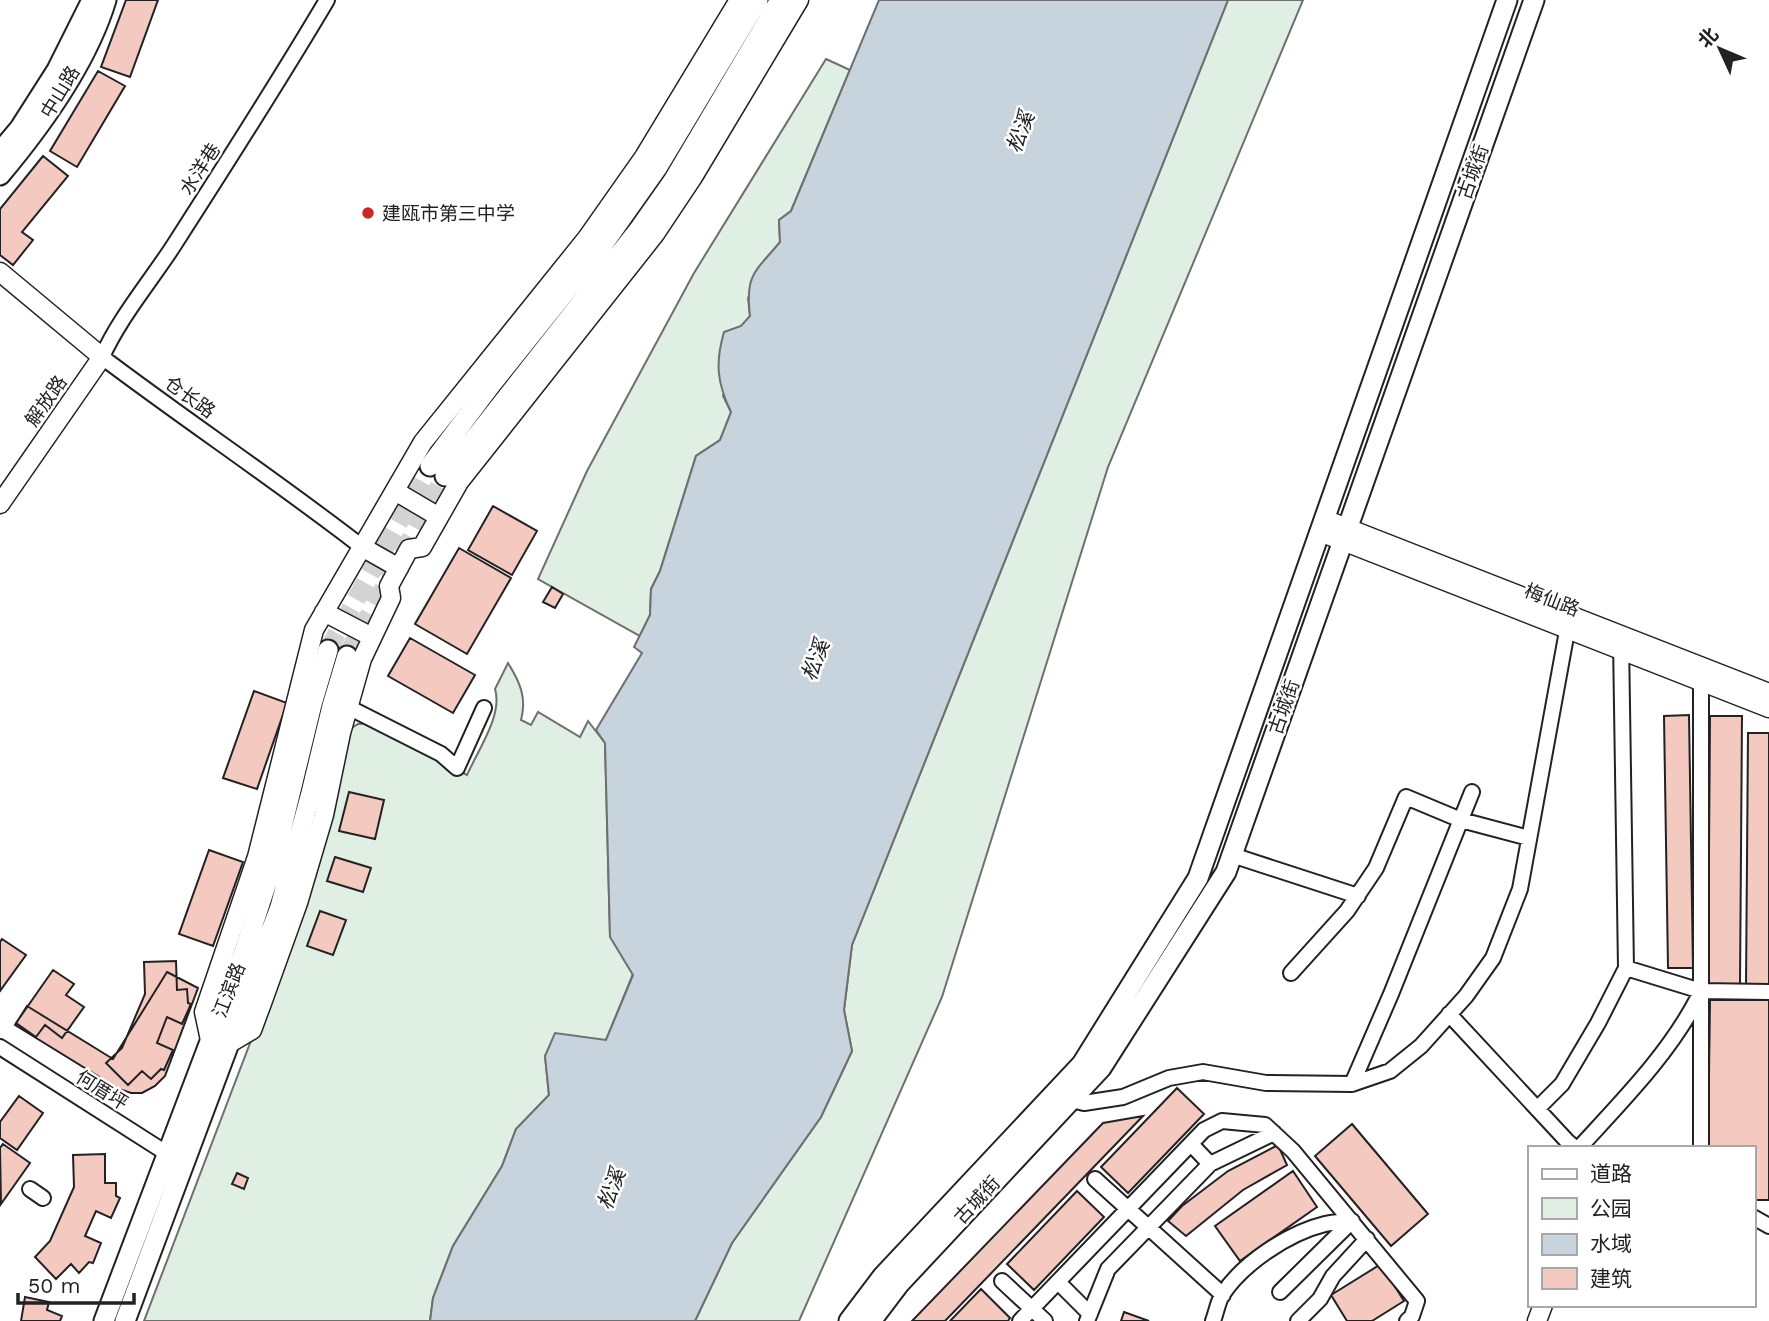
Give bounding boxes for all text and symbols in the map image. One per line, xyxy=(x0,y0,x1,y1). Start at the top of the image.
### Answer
north arrow xyxy=(1685,14,1755,84)
text: 北 xyxy=(1693,23,1723,52)
street label: 中山路 xyxy=(35,62,85,122)
water label: 松溪 xyxy=(1001,106,1040,156)
street label: 水洋巷 xyxy=(175,139,225,199)
street label: 古城街 xyxy=(1453,141,1493,203)
place label: 建瓯市第三中学 xyxy=(382,202,515,225)
marker: 建瓯市第三中学 xyxy=(360,205,376,221)
street label: 解放路 xyxy=(20,371,72,431)
street label: 仓长路 xyxy=(160,371,220,423)
street label: 梅仙路 xyxy=(1521,579,1583,621)
water label: 松溪 xyxy=(796,634,835,684)
street label: 古城街 xyxy=(1264,676,1304,738)
street label: 江滨路 xyxy=(208,959,250,1021)
street label: 何厝坪 xyxy=(72,1065,132,1115)
legend xyxy=(1528,1146,1755,1307)
text: 道路 xyxy=(1590,1161,1632,1186)
water label: 松溪 xyxy=(592,1163,631,1213)
street label: 古城街 xyxy=(949,1171,1005,1229)
text: 公园 xyxy=(1590,1196,1632,1221)
text: 水域 xyxy=(1590,1231,1632,1256)
scale bar xyxy=(18,1262,133,1306)
text: 建筑 xyxy=(1590,1266,1632,1291)
text: 50 m xyxy=(28,1273,80,1298)

